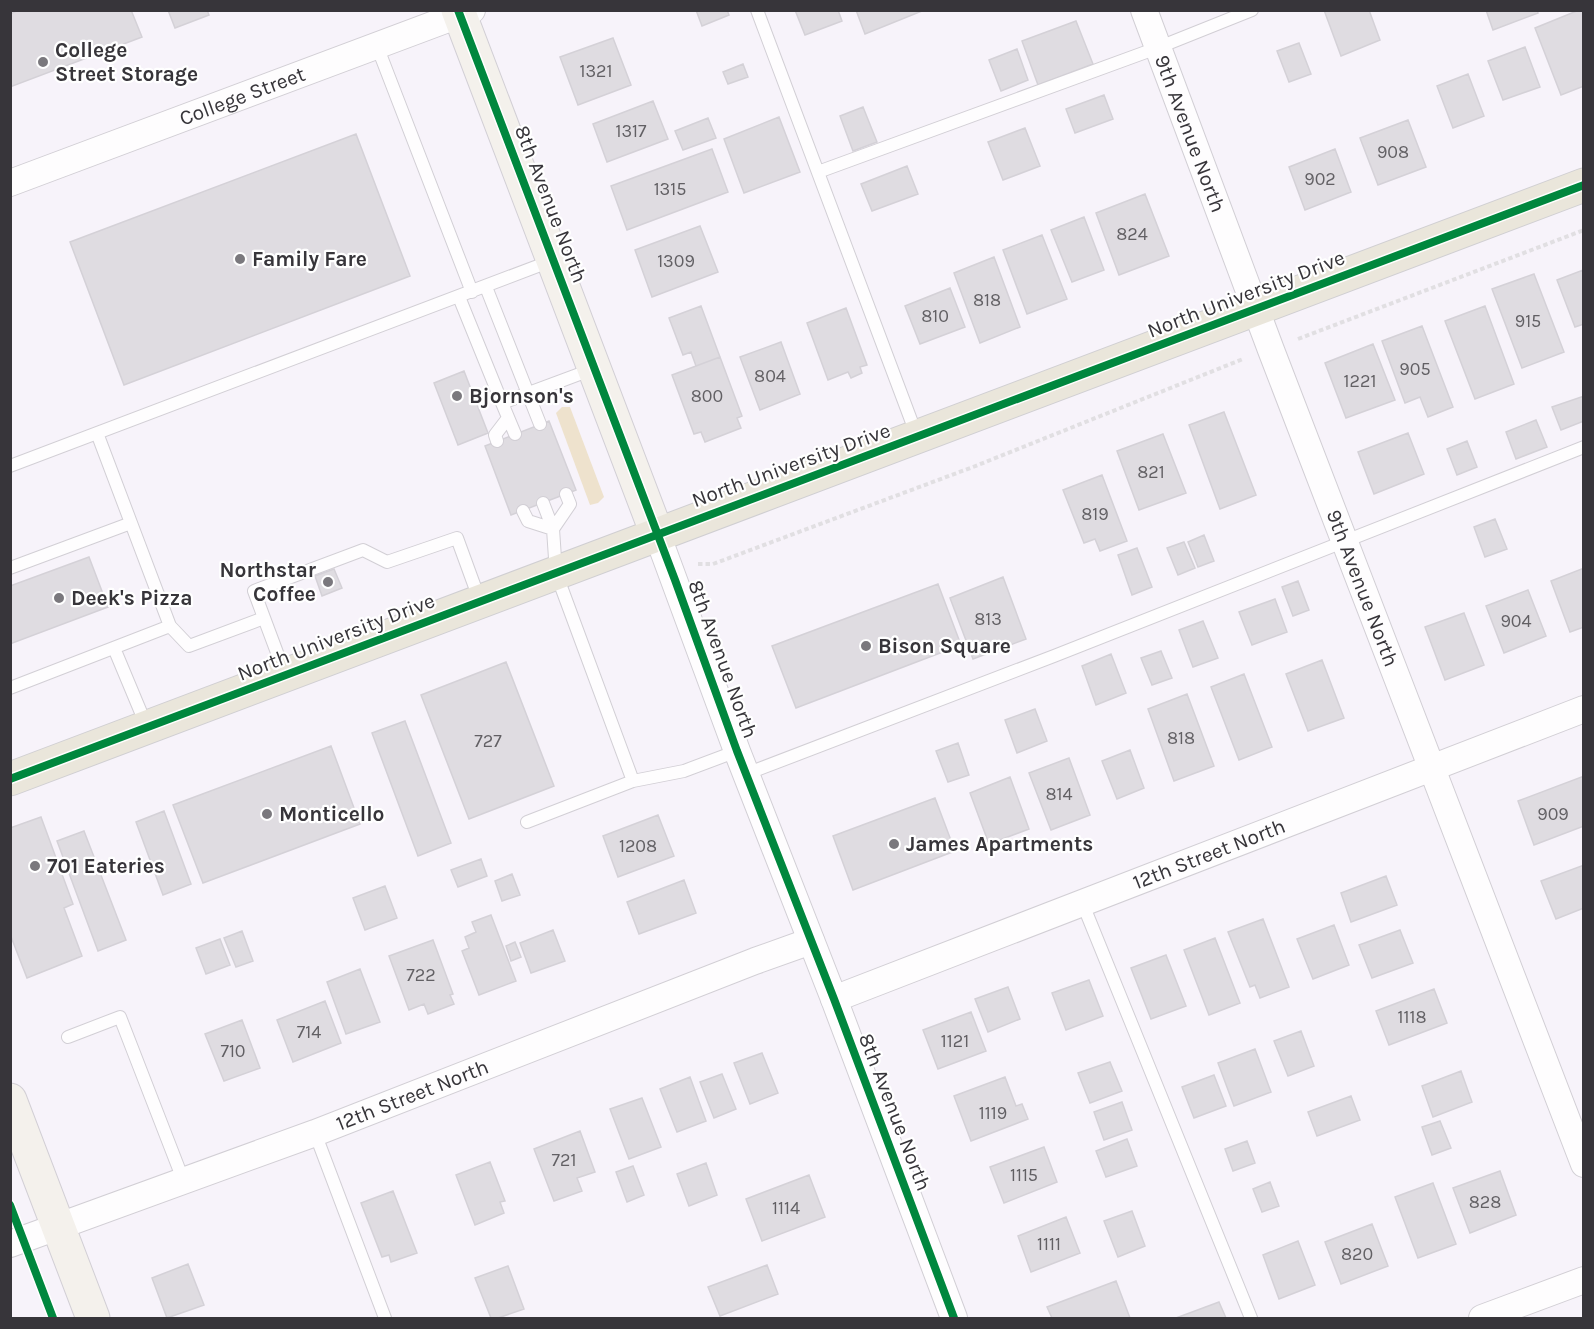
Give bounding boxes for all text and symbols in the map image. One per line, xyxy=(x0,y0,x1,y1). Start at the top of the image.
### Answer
place label: College Street Storage xyxy=(55,38,198,86)
street label: 9th Avenue North xyxy=(1150,52,1230,216)
marker: College Street Storage xyxy=(36,55,50,69)
house number: 1321 xyxy=(580,60,612,82)
street label: College Street xyxy=(176,62,308,130)
house number: 1317 xyxy=(616,120,647,142)
street label: 8th Avenue North xyxy=(510,122,592,286)
house number: 908 xyxy=(1377,141,1409,163)
house number: 902 xyxy=(1304,168,1336,190)
house number: 1315 xyxy=(654,178,686,200)
house number: 824 xyxy=(1116,223,1148,245)
street label: North University Drive xyxy=(1144,245,1348,343)
place label: Family Fare xyxy=(252,247,367,271)
house number: 1309 xyxy=(657,250,695,272)
marker: Family Fare xyxy=(233,252,247,266)
house number: 818 xyxy=(973,289,1001,311)
house number: 810 xyxy=(921,305,949,327)
house number: 915 xyxy=(1515,310,1541,332)
house number: 905 xyxy=(1399,358,1431,380)
house number: 804 xyxy=(754,365,786,387)
house number: 1221 xyxy=(1344,370,1376,392)
place label: Bjornson's xyxy=(469,384,574,408)
house number: 800 xyxy=(691,385,723,407)
marker: Bjornson's xyxy=(450,389,464,403)
street label: North University Drive xyxy=(688,418,894,512)
house number: 821 xyxy=(1137,461,1165,483)
house number: 819 xyxy=(1081,503,1109,525)
street label: 9th Avenue North xyxy=(1322,506,1404,670)
place label: Northstar Coffee xyxy=(220,558,317,606)
marker: Northstar Coffee xyxy=(321,575,335,589)
street label: 8th Avenue North xyxy=(683,577,763,741)
place label: Deek's Pizza xyxy=(71,586,192,610)
street label: North University Drive xyxy=(234,588,438,686)
marker: Deek's Pizza xyxy=(52,591,66,605)
house number: 813 xyxy=(974,608,1002,630)
house number: 904 xyxy=(1500,610,1532,632)
place label: Bison Square xyxy=(878,634,1011,659)
marker: Bison Square xyxy=(859,639,873,653)
house number: 818 xyxy=(1167,727,1195,749)
house number: 727 xyxy=(474,730,502,752)
house number: 814 xyxy=(1045,783,1073,805)
place label: Monticello xyxy=(279,802,384,826)
house number: 909 xyxy=(1537,803,1569,825)
marker: Monticello xyxy=(260,807,274,821)
street label: 12th Street North xyxy=(1129,814,1289,894)
place label: James Apartments xyxy=(906,832,1093,856)
house number: 1208 xyxy=(619,835,657,857)
marker: James Apartments xyxy=(887,837,901,851)
place label: 701 Eateries xyxy=(47,854,165,878)
marker: 701 Eateries xyxy=(28,859,42,873)
house number: 722 xyxy=(406,964,436,986)
house number: 1118 xyxy=(1398,1006,1426,1028)
house number: 714 xyxy=(297,1021,321,1043)
street label: 8th Avenue North xyxy=(854,1030,936,1194)
house number: 1121 xyxy=(941,1030,969,1052)
house number: 710 xyxy=(220,1040,246,1062)
street label: 12th Street North xyxy=(333,1054,492,1136)
house number: 1119 xyxy=(979,1102,1007,1124)
house number: 721 xyxy=(552,1149,576,1171)
house number: 1115 xyxy=(1010,1164,1038,1186)
house number: 828 xyxy=(1469,1191,1501,1213)
house number: 1114 xyxy=(772,1197,800,1219)
house number: 1111 xyxy=(1037,1233,1061,1255)
house number: 820 xyxy=(1341,1243,1373,1265)

